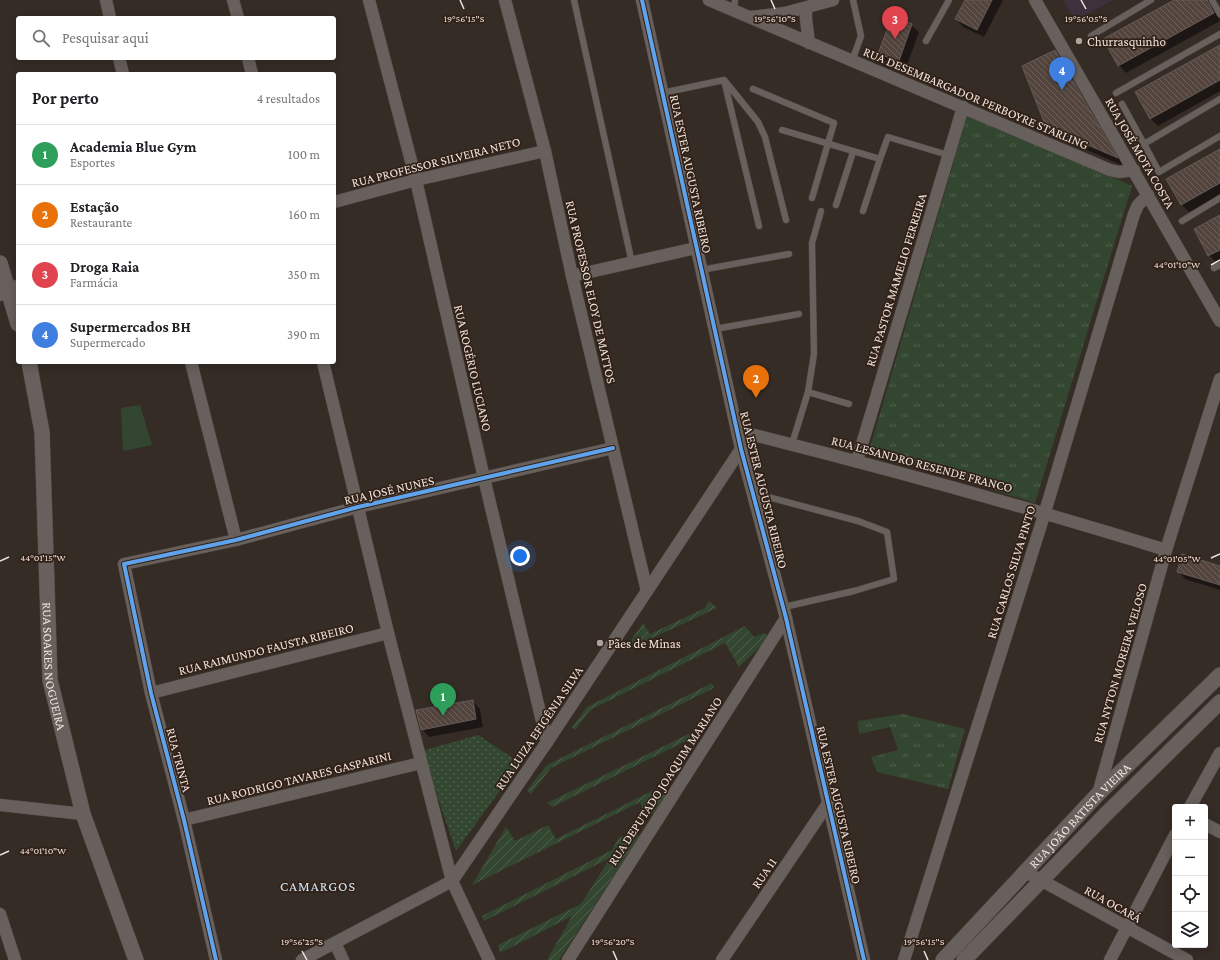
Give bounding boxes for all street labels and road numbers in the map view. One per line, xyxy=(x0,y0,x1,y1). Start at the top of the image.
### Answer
street label: RUA DESEMBARGADOR PERBOYRE STARLING xyxy=(861,44,1091,152)
street label: RUA ESTER AUGUSTA RIBEIRO xyxy=(667,93,715,255)
street label: RUA JOSÉ MOTA COSTA xyxy=(1102,95,1178,212)
street label: RUA PROFESSOR SILVEIRA NETO xyxy=(350,134,522,190)
street label: RUA PASTOR MAMELIO FERREIRA xyxy=(862,191,930,368)
street label: RUA PROFESSOR ELOY DE MATTOS xyxy=(563,199,619,385)
street label: RUA ROGÉRIO LUCIANO xyxy=(451,303,495,433)
street label: RUA ESTER AUGUSTA RIBEIRO xyxy=(737,410,791,571)
street label: RUA LESANDRO RESENDE FRANCO xyxy=(830,433,1015,496)
street label: RUA JOSÉ NUNES xyxy=(342,472,436,508)
street label: RUA CARLOS SILVA PINTO xyxy=(984,503,1038,640)
street label: RUA NYTON MOREIRA VELOSO xyxy=(1090,581,1150,745)
street label: RUA SOARES NOGUEIRA xyxy=(40,602,70,732)
street label: RUA RAIMUNDO FAUSTA RIBEIRO xyxy=(177,620,355,678)
street label: RUA LUIZA EFIGÊNIA SILVA xyxy=(492,663,586,793)
street label: RUA DEPUTADO JOAQUIM MARIANO xyxy=(605,694,725,868)
street label: RUA ESTER AUGUSTA RIBEIRO xyxy=(813,725,865,886)
street label: RUA TRINTA xyxy=(163,726,195,794)
street label: RUA RODRIGO TAVARES GASPARINI xyxy=(205,748,393,808)
street label: RUA JOÃO BATISTA VIEIRA xyxy=(1025,759,1134,871)
street label: RUA 11 xyxy=(748,855,780,891)
street label: RUA OCARÁ xyxy=(1082,882,1145,926)

